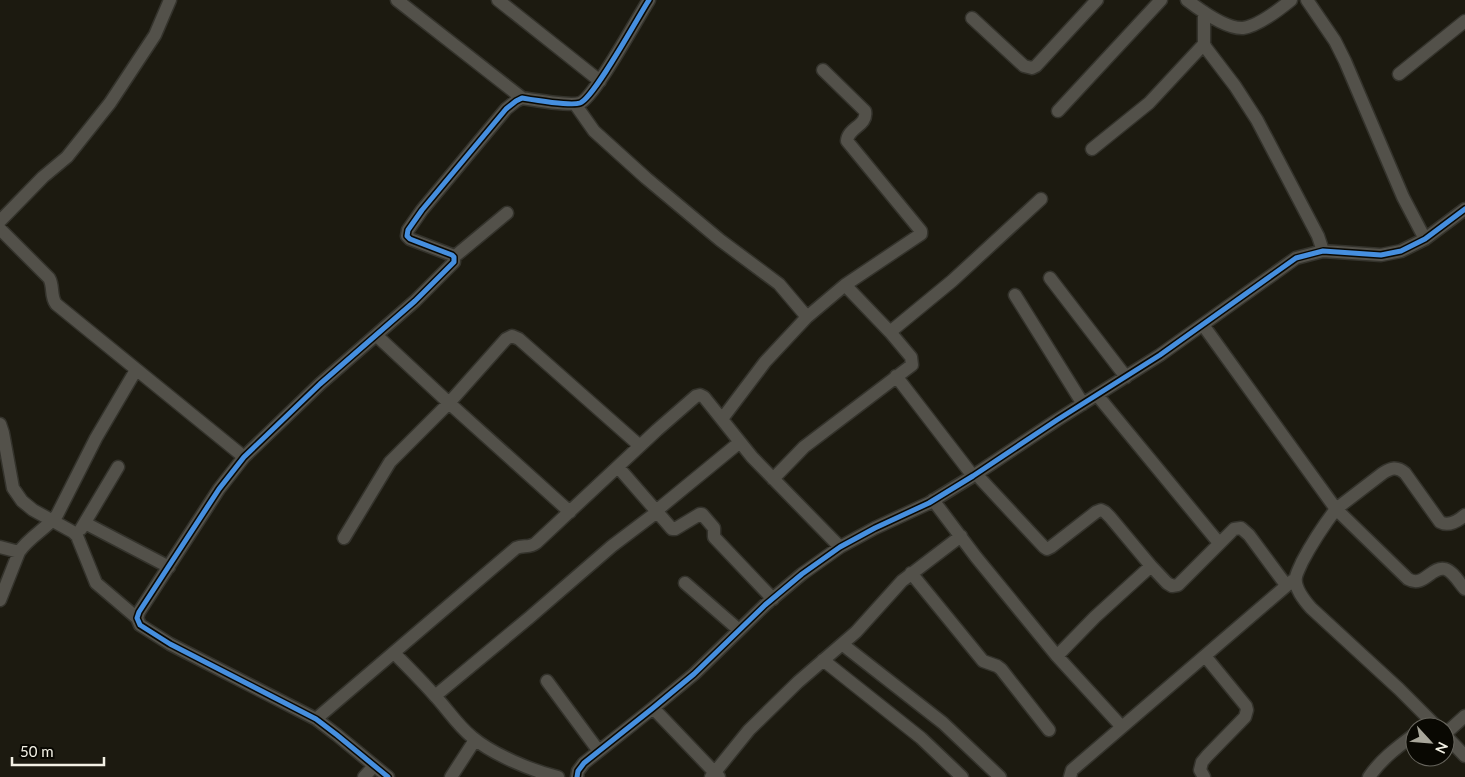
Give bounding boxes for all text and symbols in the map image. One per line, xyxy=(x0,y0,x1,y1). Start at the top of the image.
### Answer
north arrow xyxy=(1405,717,1455,767)
scale bar xyxy=(12,734,105,766)
text: N xyxy=(1432,739,1452,756)
text: 50 m xyxy=(20,742,54,760)

